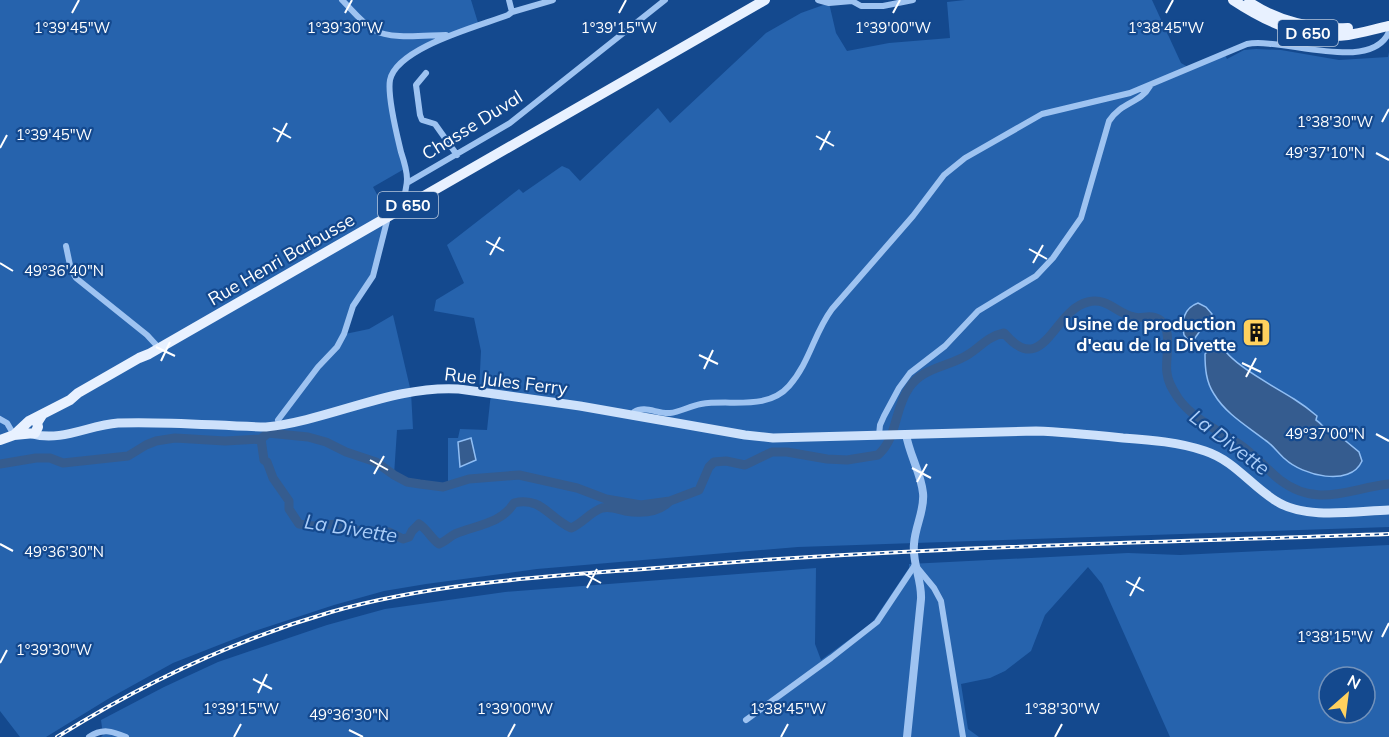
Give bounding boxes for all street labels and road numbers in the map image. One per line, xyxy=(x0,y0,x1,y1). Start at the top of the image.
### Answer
road number: D 650 xyxy=(1278,20,1338,46)
street label: Chasse Duval xyxy=(417,85,527,165)
road number: D 650 xyxy=(378,192,438,218)
street label: Rue Henri Barbusse xyxy=(204,208,358,310)
street label: Rue Jules Ferry xyxy=(443,362,569,400)

